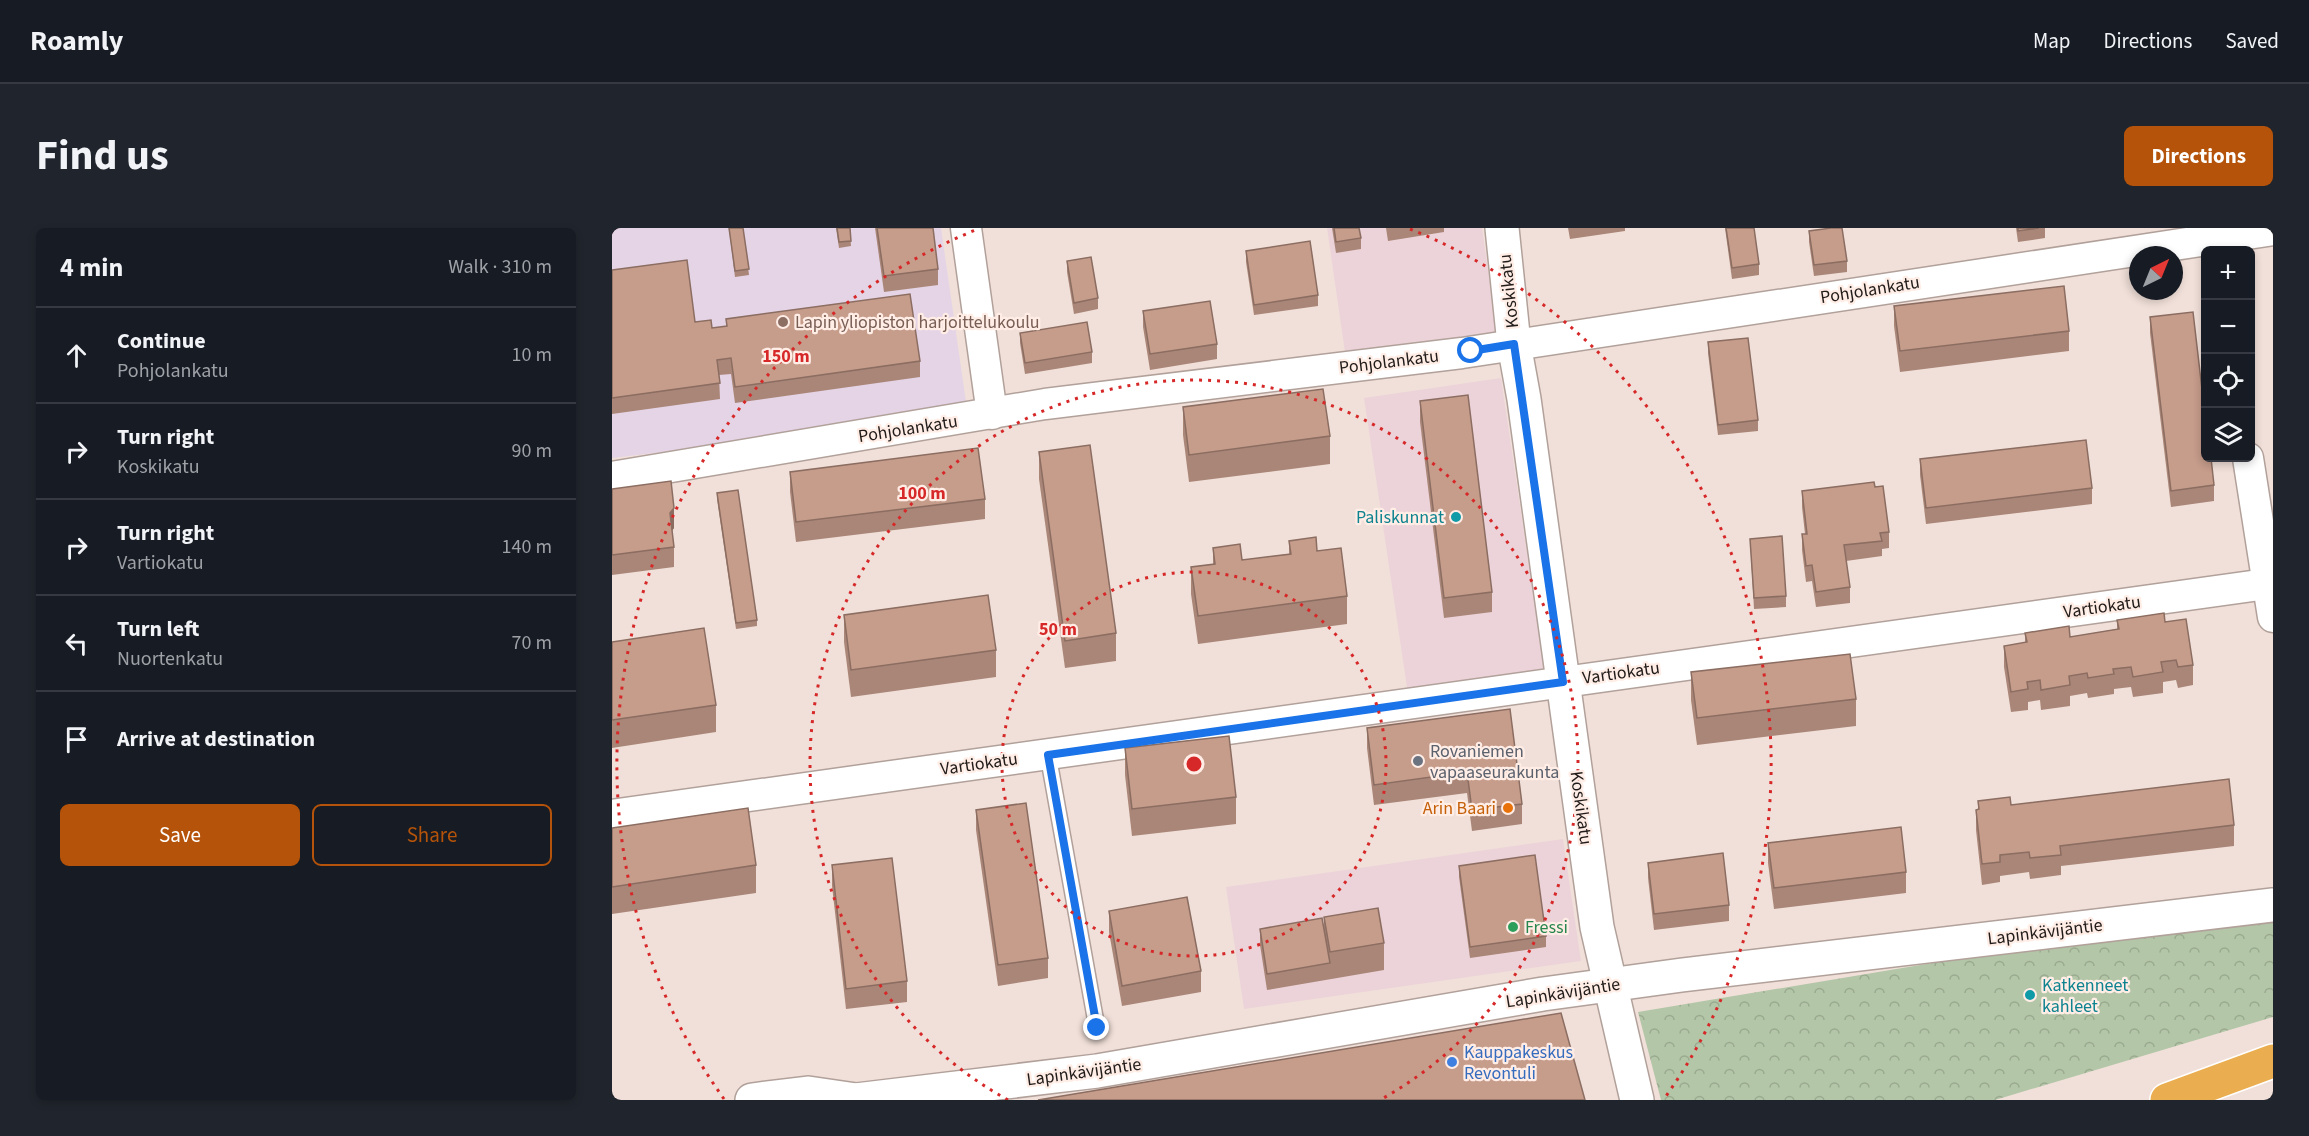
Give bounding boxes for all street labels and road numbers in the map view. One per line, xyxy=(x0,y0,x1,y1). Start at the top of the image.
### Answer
street label: Koskikatu xyxy=(1493,253,1525,329)
street label: Pohjolankatu xyxy=(1818,270,1922,310)
street label: Pohjolankatu xyxy=(1338,343,1440,381)
street label: Pohjolankatu xyxy=(856,409,960,449)
street label: Vartiokatu xyxy=(2062,589,2142,625)
street label: Vartiokatu xyxy=(1581,655,1661,691)
street label: Vartiokatu xyxy=(939,746,1019,782)
street label: Koskikatu xyxy=(1563,769,1599,847)
street label: Lapinkävijäntie xyxy=(1986,913,2104,951)
street label: Lapinkävijäntie xyxy=(1504,972,1622,1014)
street label: Lapinkävijäntie xyxy=(1025,1052,1143,1092)

